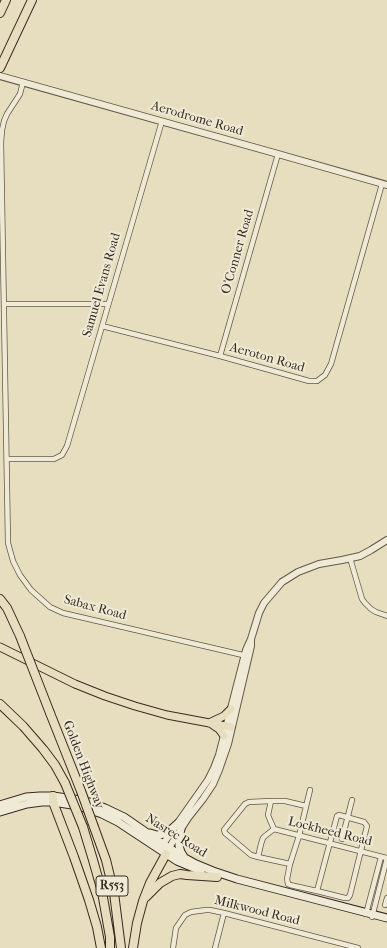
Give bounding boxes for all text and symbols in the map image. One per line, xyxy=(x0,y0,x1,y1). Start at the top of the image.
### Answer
street label: Aerodrome Road xyxy=(149,98,245,140)
street label: O'Conner Road xyxy=(219,208,257,296)
street label: Samuel Evans Road xyxy=(80,231,124,339)
street label: Aeroton Road xyxy=(228,340,306,376)
street label: Sabax Road xyxy=(62,592,128,624)
street label: Golden Highway xyxy=(59,719,107,811)
street label: Nasrec Road xyxy=(142,811,210,861)
street label: Lockheed Road xyxy=(286,814,374,850)
road number: R553 xyxy=(96,876,128,896)
street label: Milkwood Road xyxy=(213,893,301,929)

